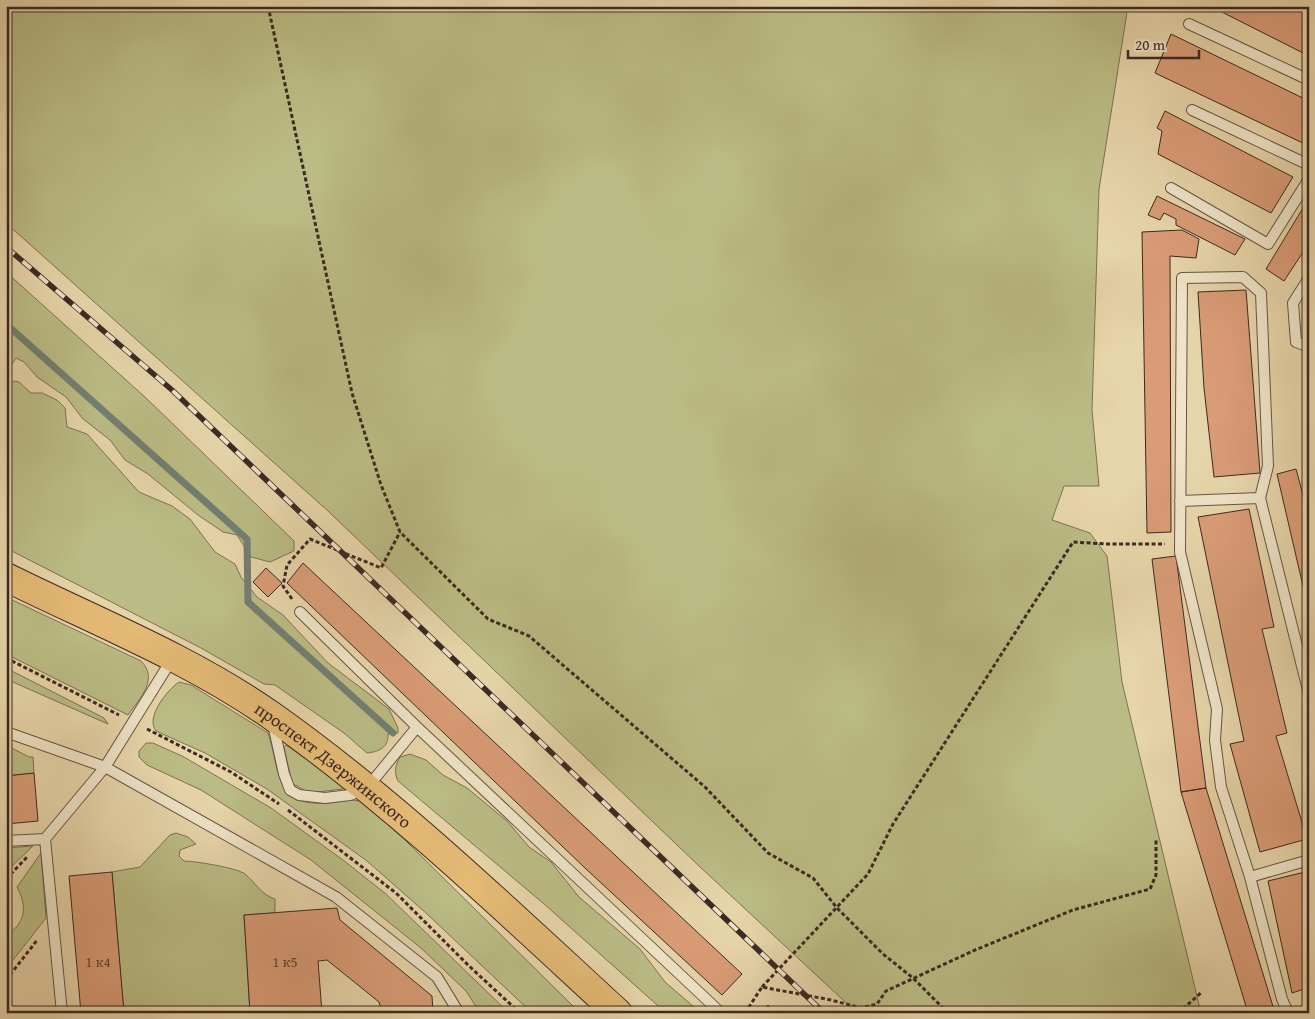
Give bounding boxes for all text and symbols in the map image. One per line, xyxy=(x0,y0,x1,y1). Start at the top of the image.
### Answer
scale bar xyxy=(1128,28,1199,60)
text: 20 m xyxy=(1135,34,1166,55)
street label: проспект Дзержинского xyxy=(250,695,418,834)
house number: 1 к4 xyxy=(85,951,111,972)
house number: 1 к5 xyxy=(272,951,298,972)

